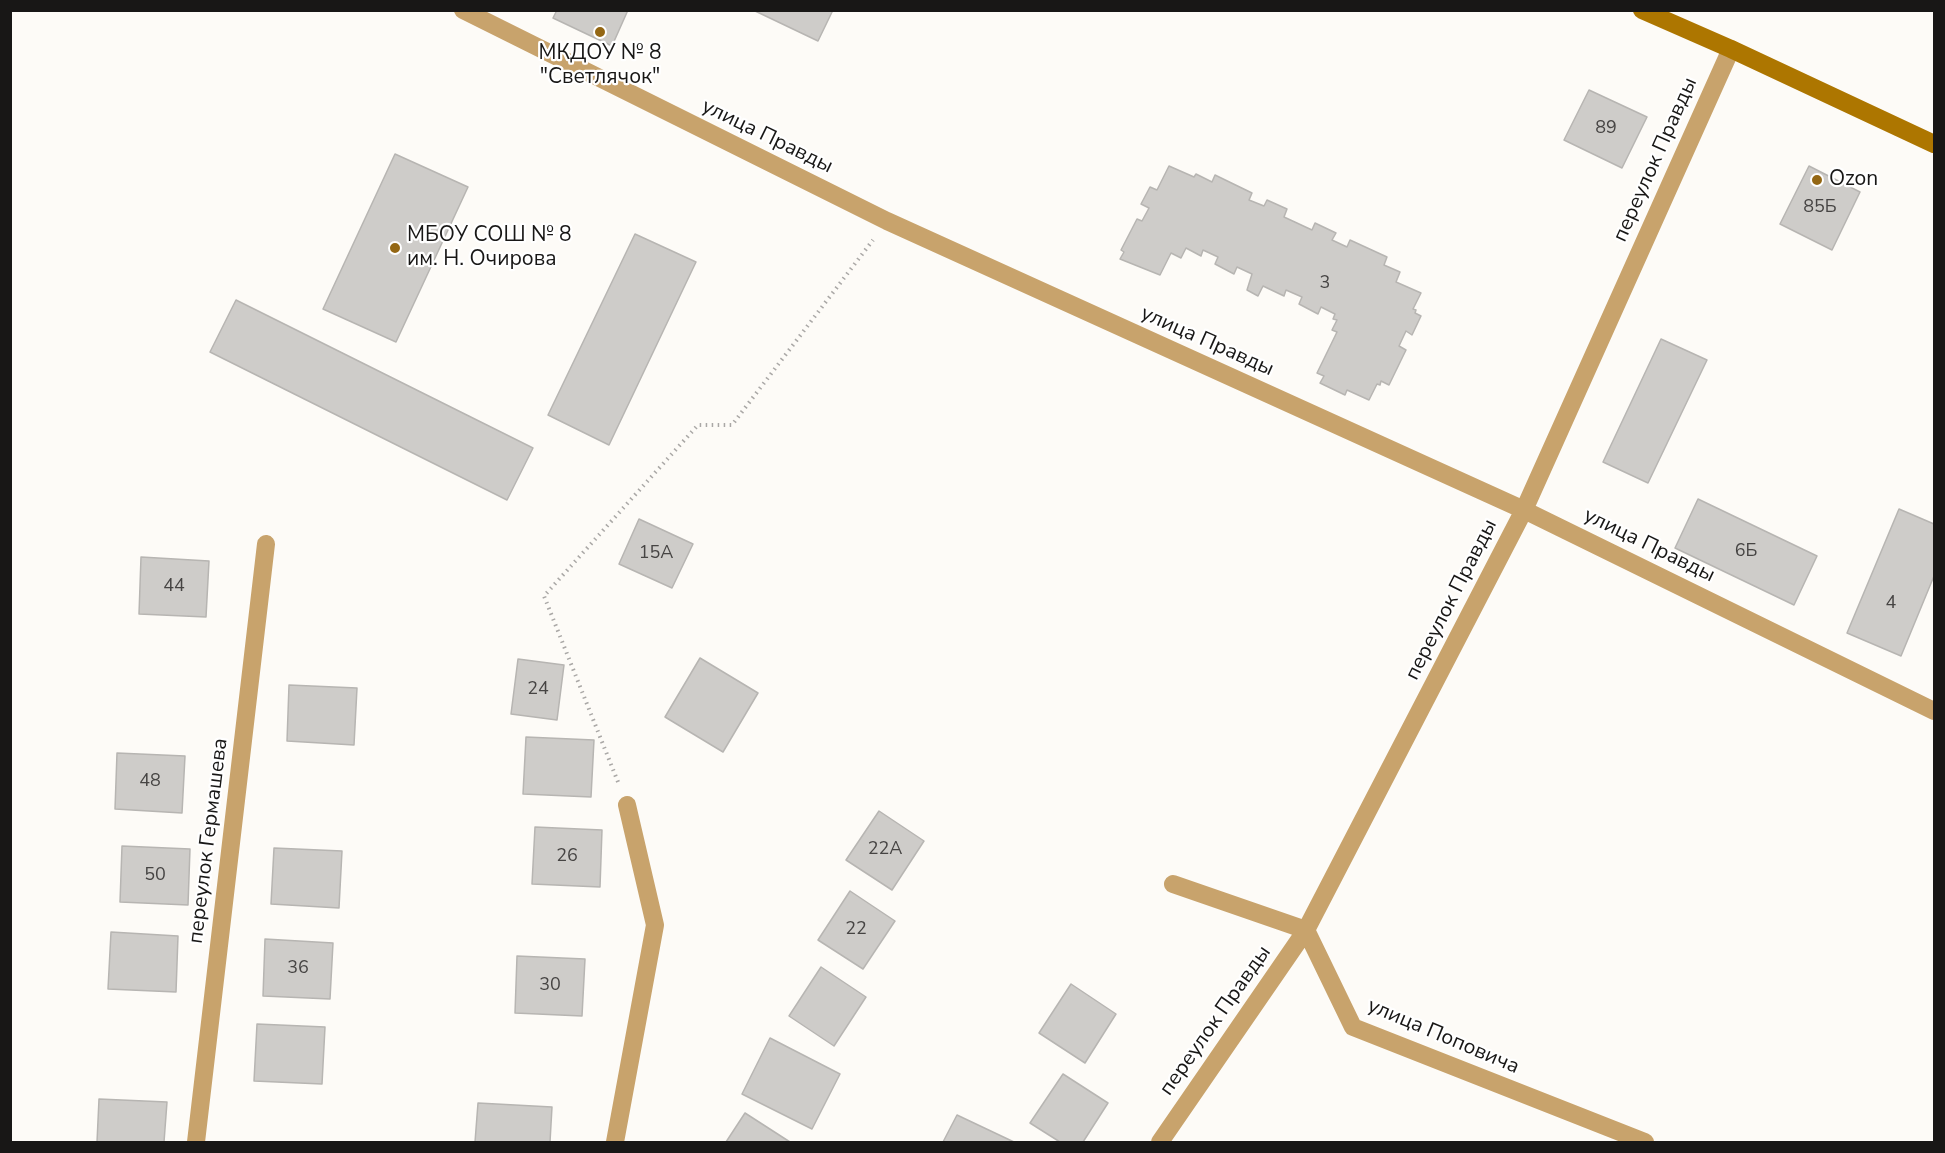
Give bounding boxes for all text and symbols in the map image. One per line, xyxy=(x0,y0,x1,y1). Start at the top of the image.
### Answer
marker: МКДОУ № 8 "Светлячок" xyxy=(593,25,607,39)
place label: МКДОУ № 8 "Светлячок" xyxy=(539,41,661,91)
street label: переулок Правды xyxy=(1608,74,1704,246)
street label: улица Правды xyxy=(697,94,837,180)
house number: 89 xyxy=(1595,118,1617,140)
place label: Ozon xyxy=(1829,167,1878,193)
marker: Ozon xyxy=(1810,173,1824,187)
house number: 85Б xyxy=(1803,197,1837,219)
place label: МБОУ СОШ № 8 им. Н. Очирова xyxy=(407,223,572,273)
marker: МБОУ СОШ № 8 им. Н. Очирова xyxy=(388,241,402,255)
house number: 3 xyxy=(1320,273,1330,295)
street label: улица Правды xyxy=(1137,301,1277,383)
street label: улица Правды xyxy=(1579,503,1719,589)
street label: переулок Правды xyxy=(1401,515,1503,685)
house number: 6Б xyxy=(1735,541,1757,563)
house number: 15А xyxy=(639,543,673,565)
house number: 44 xyxy=(163,576,185,598)
house number: 4 xyxy=(1886,593,1896,615)
house number: 24 xyxy=(527,679,549,701)
street label: переулок Гермашева xyxy=(184,737,234,945)
house number: 48 xyxy=(139,771,161,793)
house number: 22А xyxy=(868,839,902,861)
house number: 26 xyxy=(556,846,578,868)
house number: 50 xyxy=(144,865,166,887)
house number: 22 xyxy=(845,919,867,941)
street label: переулок Правды xyxy=(1155,941,1277,1101)
house number: 36 xyxy=(287,958,309,980)
house number: 30 xyxy=(539,975,561,997)
street label: улица Поповича xyxy=(1363,994,1523,1080)

